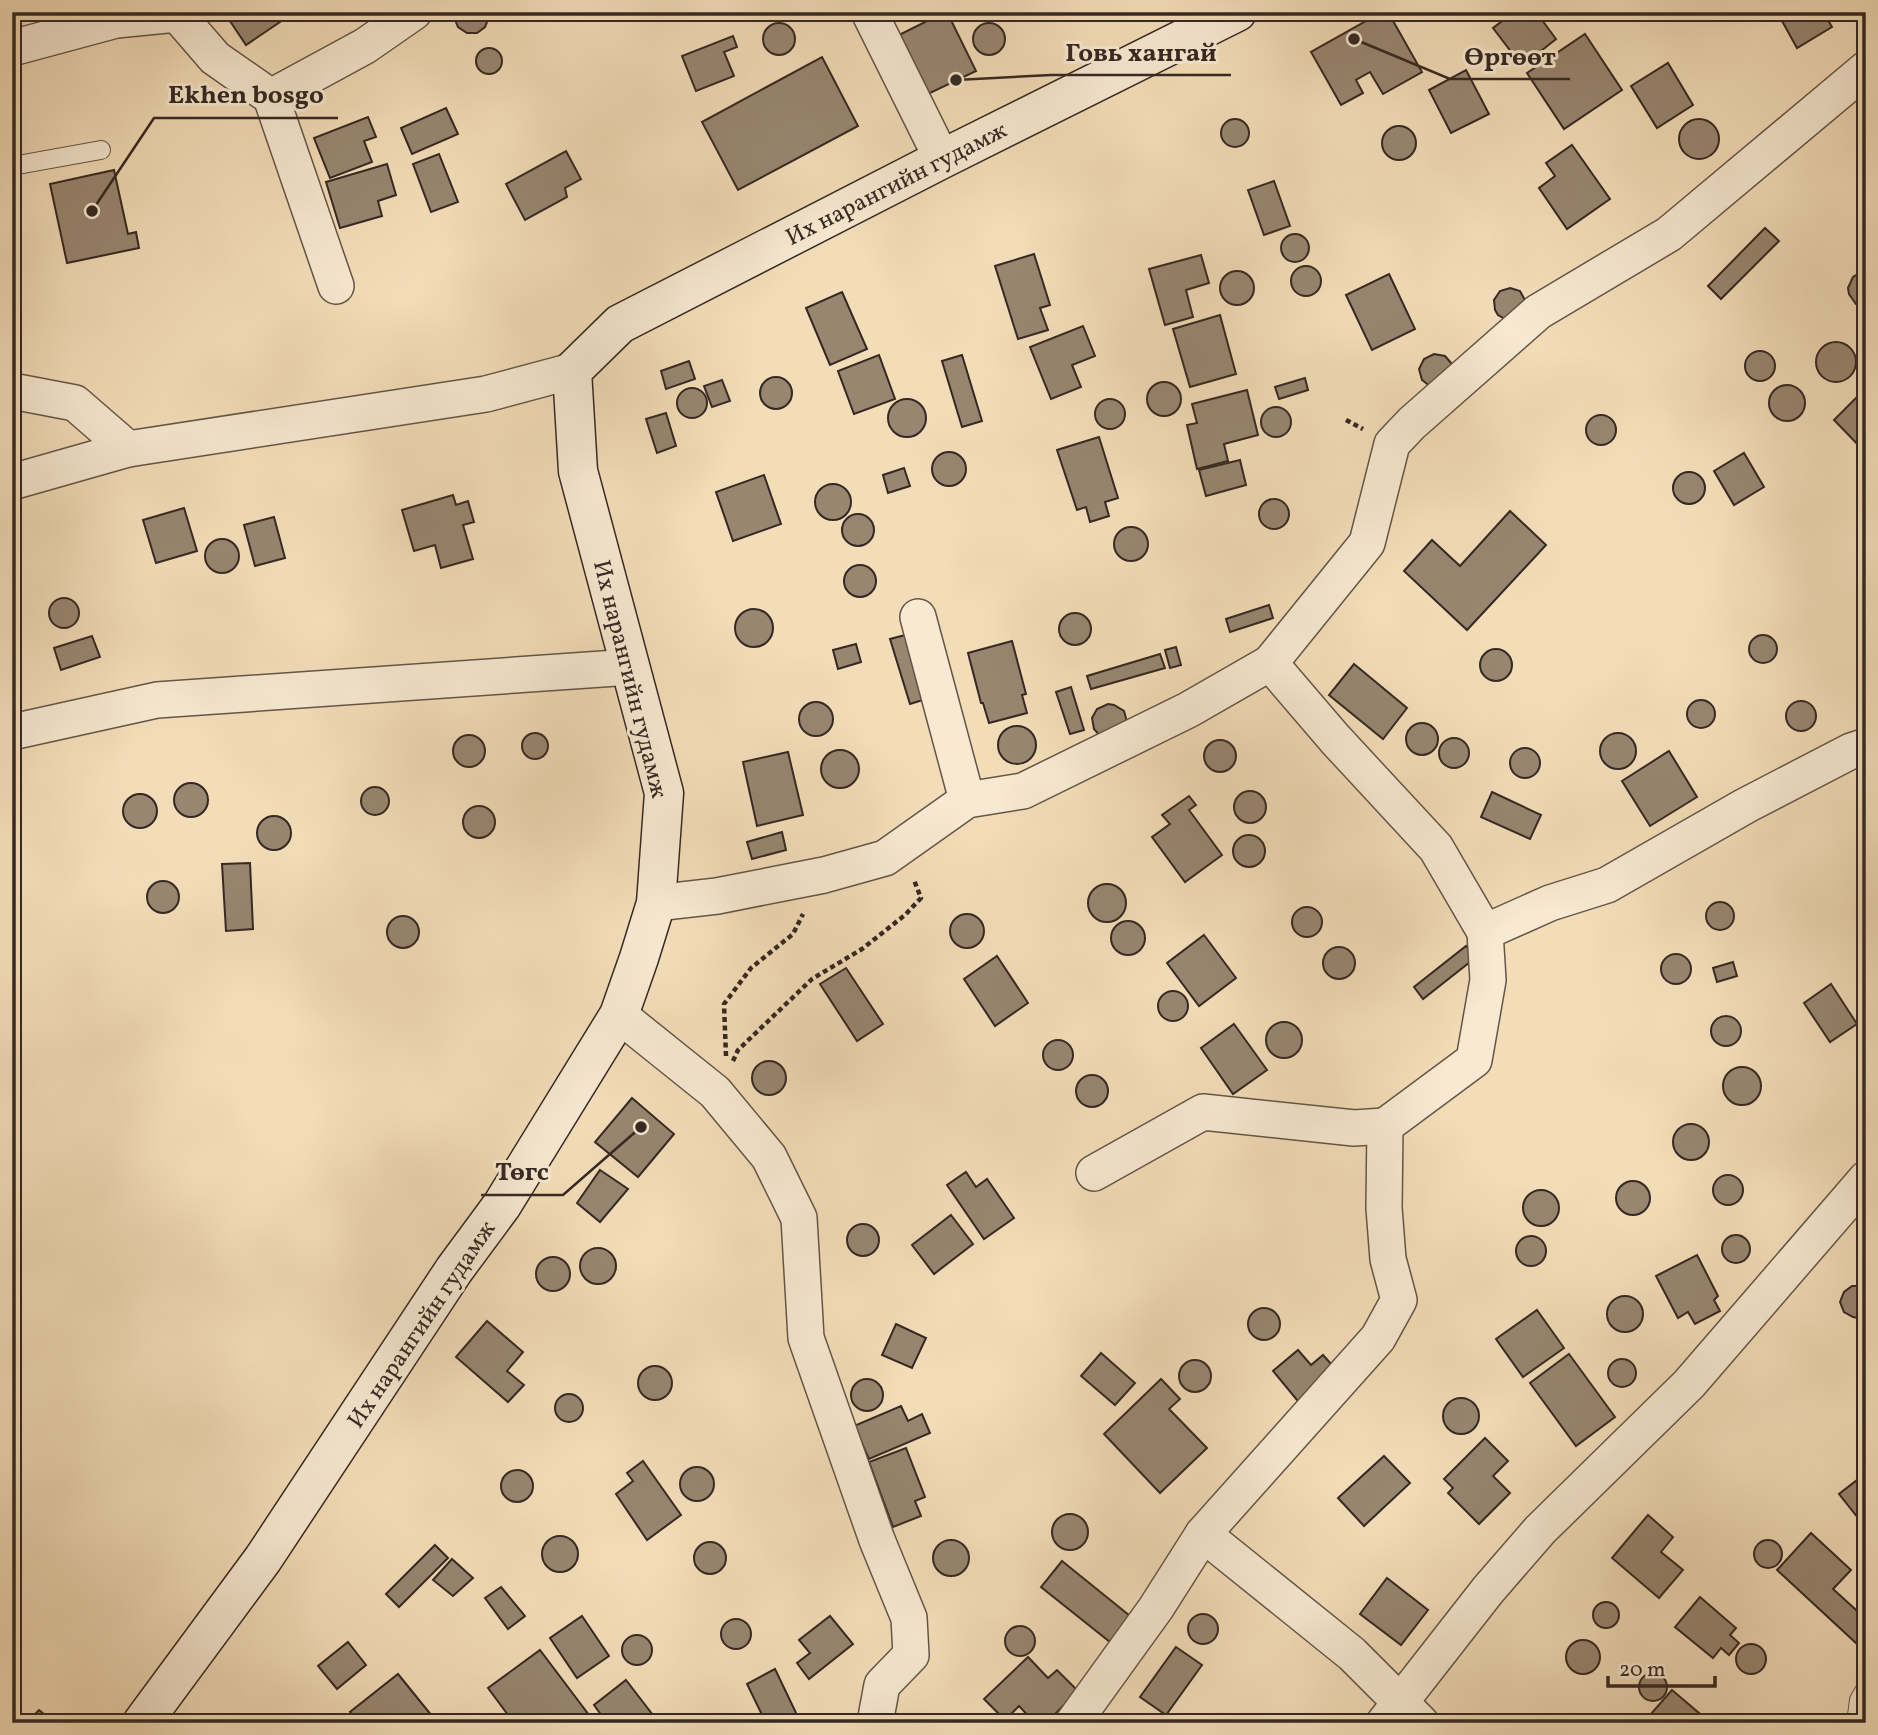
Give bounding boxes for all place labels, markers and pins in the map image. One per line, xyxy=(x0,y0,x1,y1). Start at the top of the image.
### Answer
callout: Говь хангай xyxy=(1051,28,1231,75)
callout: Өргөөт xyxy=(1450,32,1570,79)
callout: Ekhen bosgo xyxy=(154,71,338,118)
callout: Төгс xyxy=(481,1148,563,1195)

